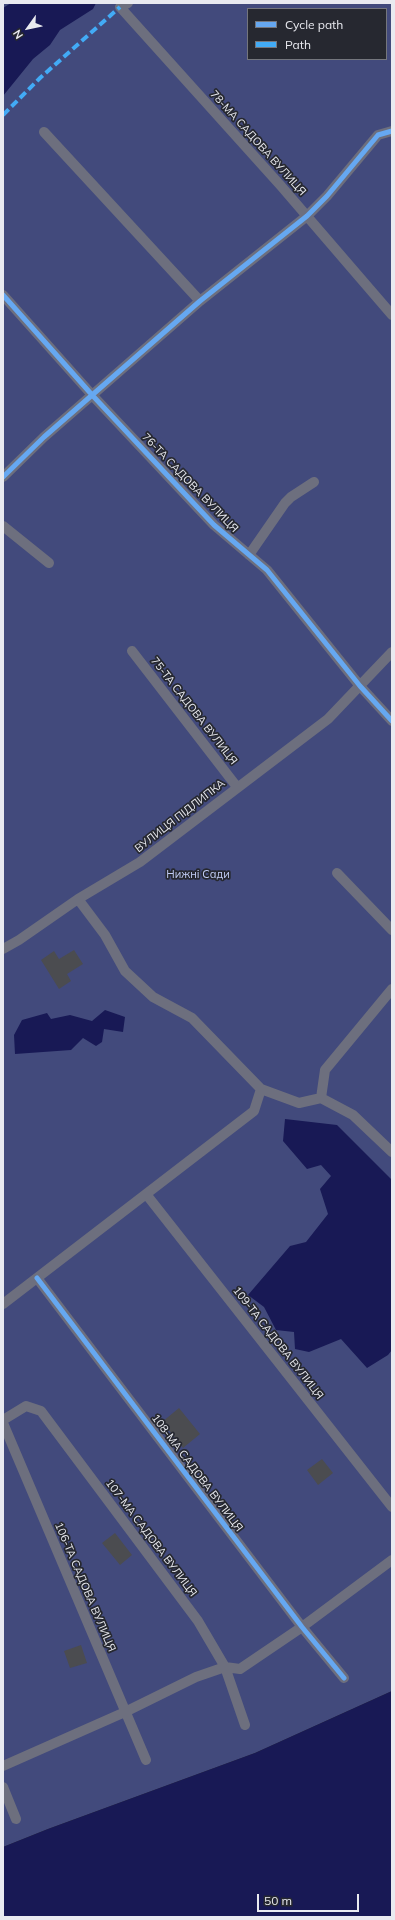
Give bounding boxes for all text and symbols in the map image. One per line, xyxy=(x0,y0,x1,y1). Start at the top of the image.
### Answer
north arrow xyxy=(8,8,48,48)
legend xyxy=(247,8,387,60)
text: Cycle path xyxy=(285,17,343,32)
text: N xyxy=(10,27,26,42)
text: Path xyxy=(285,37,311,52)
street label: 78-МА САДОВА ВУЛИЦЯ xyxy=(207,88,309,198)
street label: 76-ТА САДОВА ВУЛИЦЯ xyxy=(139,431,241,535)
street label: 75-ТА САДОВА ВУЛИЦЯ xyxy=(148,655,240,767)
street label: ВУЛИЦЯ ПІДЛИПКА xyxy=(132,777,228,855)
park label: Нижні Сади xyxy=(166,868,230,882)
street label: 109-ТА САДОВА ВУЛИЦЯ xyxy=(230,1284,326,1402)
street label: 108-МА САДОВА ВУЛИЦЯ xyxy=(149,1412,245,1534)
street label: 107-МА САДОВА ВУЛИЦЯ xyxy=(103,1477,199,1599)
street label: 106-ТА САДОВА ВУЛИЦЯ xyxy=(52,1520,118,1654)
scale bar xyxy=(259,1886,361,1912)
text: 50 m xyxy=(264,1893,292,1908)

